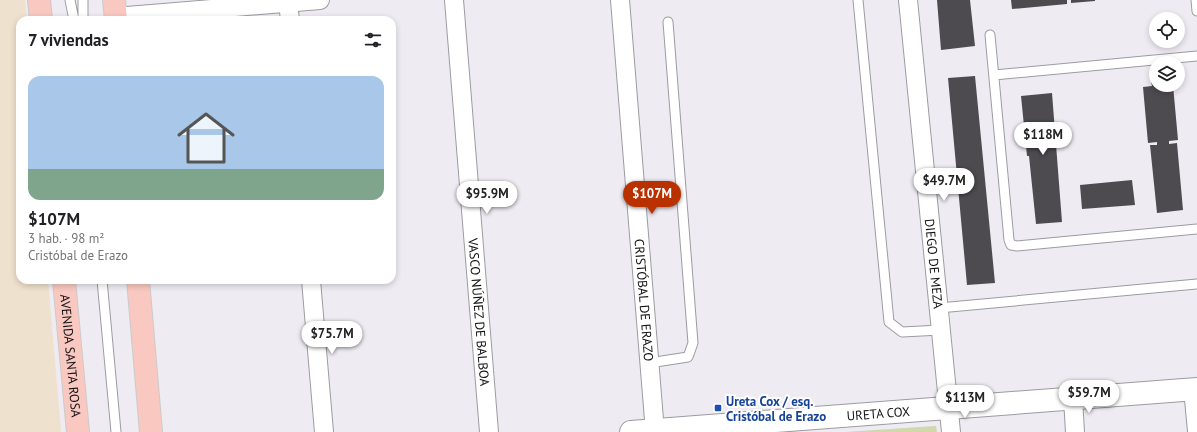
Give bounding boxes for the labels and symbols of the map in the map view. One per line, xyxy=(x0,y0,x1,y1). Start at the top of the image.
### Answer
pin: $118M xyxy=(1015,122,1071,156)
pin: $49.7M xyxy=(911,168,977,202)
pin: $95.9M xyxy=(454,181,520,215)
pin: $107M xyxy=(624,181,680,215)
street label: DIEGO DE MEZA xyxy=(921,218,947,310)
street label: VASCO NÚÑEZ DE BALBOA xyxy=(465,236,494,387)
street label: CRISTÓBAL DE ERAZO xyxy=(631,238,658,362)
street label: AVENIDA SANTA ROSA xyxy=(57,293,85,418)
pin: $75.7M xyxy=(299,321,365,355)
pin: $59.7M xyxy=(1056,380,1122,414)
pin: $113M xyxy=(937,385,993,419)
place label: Ureta Cox / esq. Cristóbal de Erazo xyxy=(726,393,826,425)
street label: URETA COX xyxy=(846,402,911,424)
marker: Ureta Cox / esq. Cristóbal de Erazo xyxy=(713,403,723,413)

